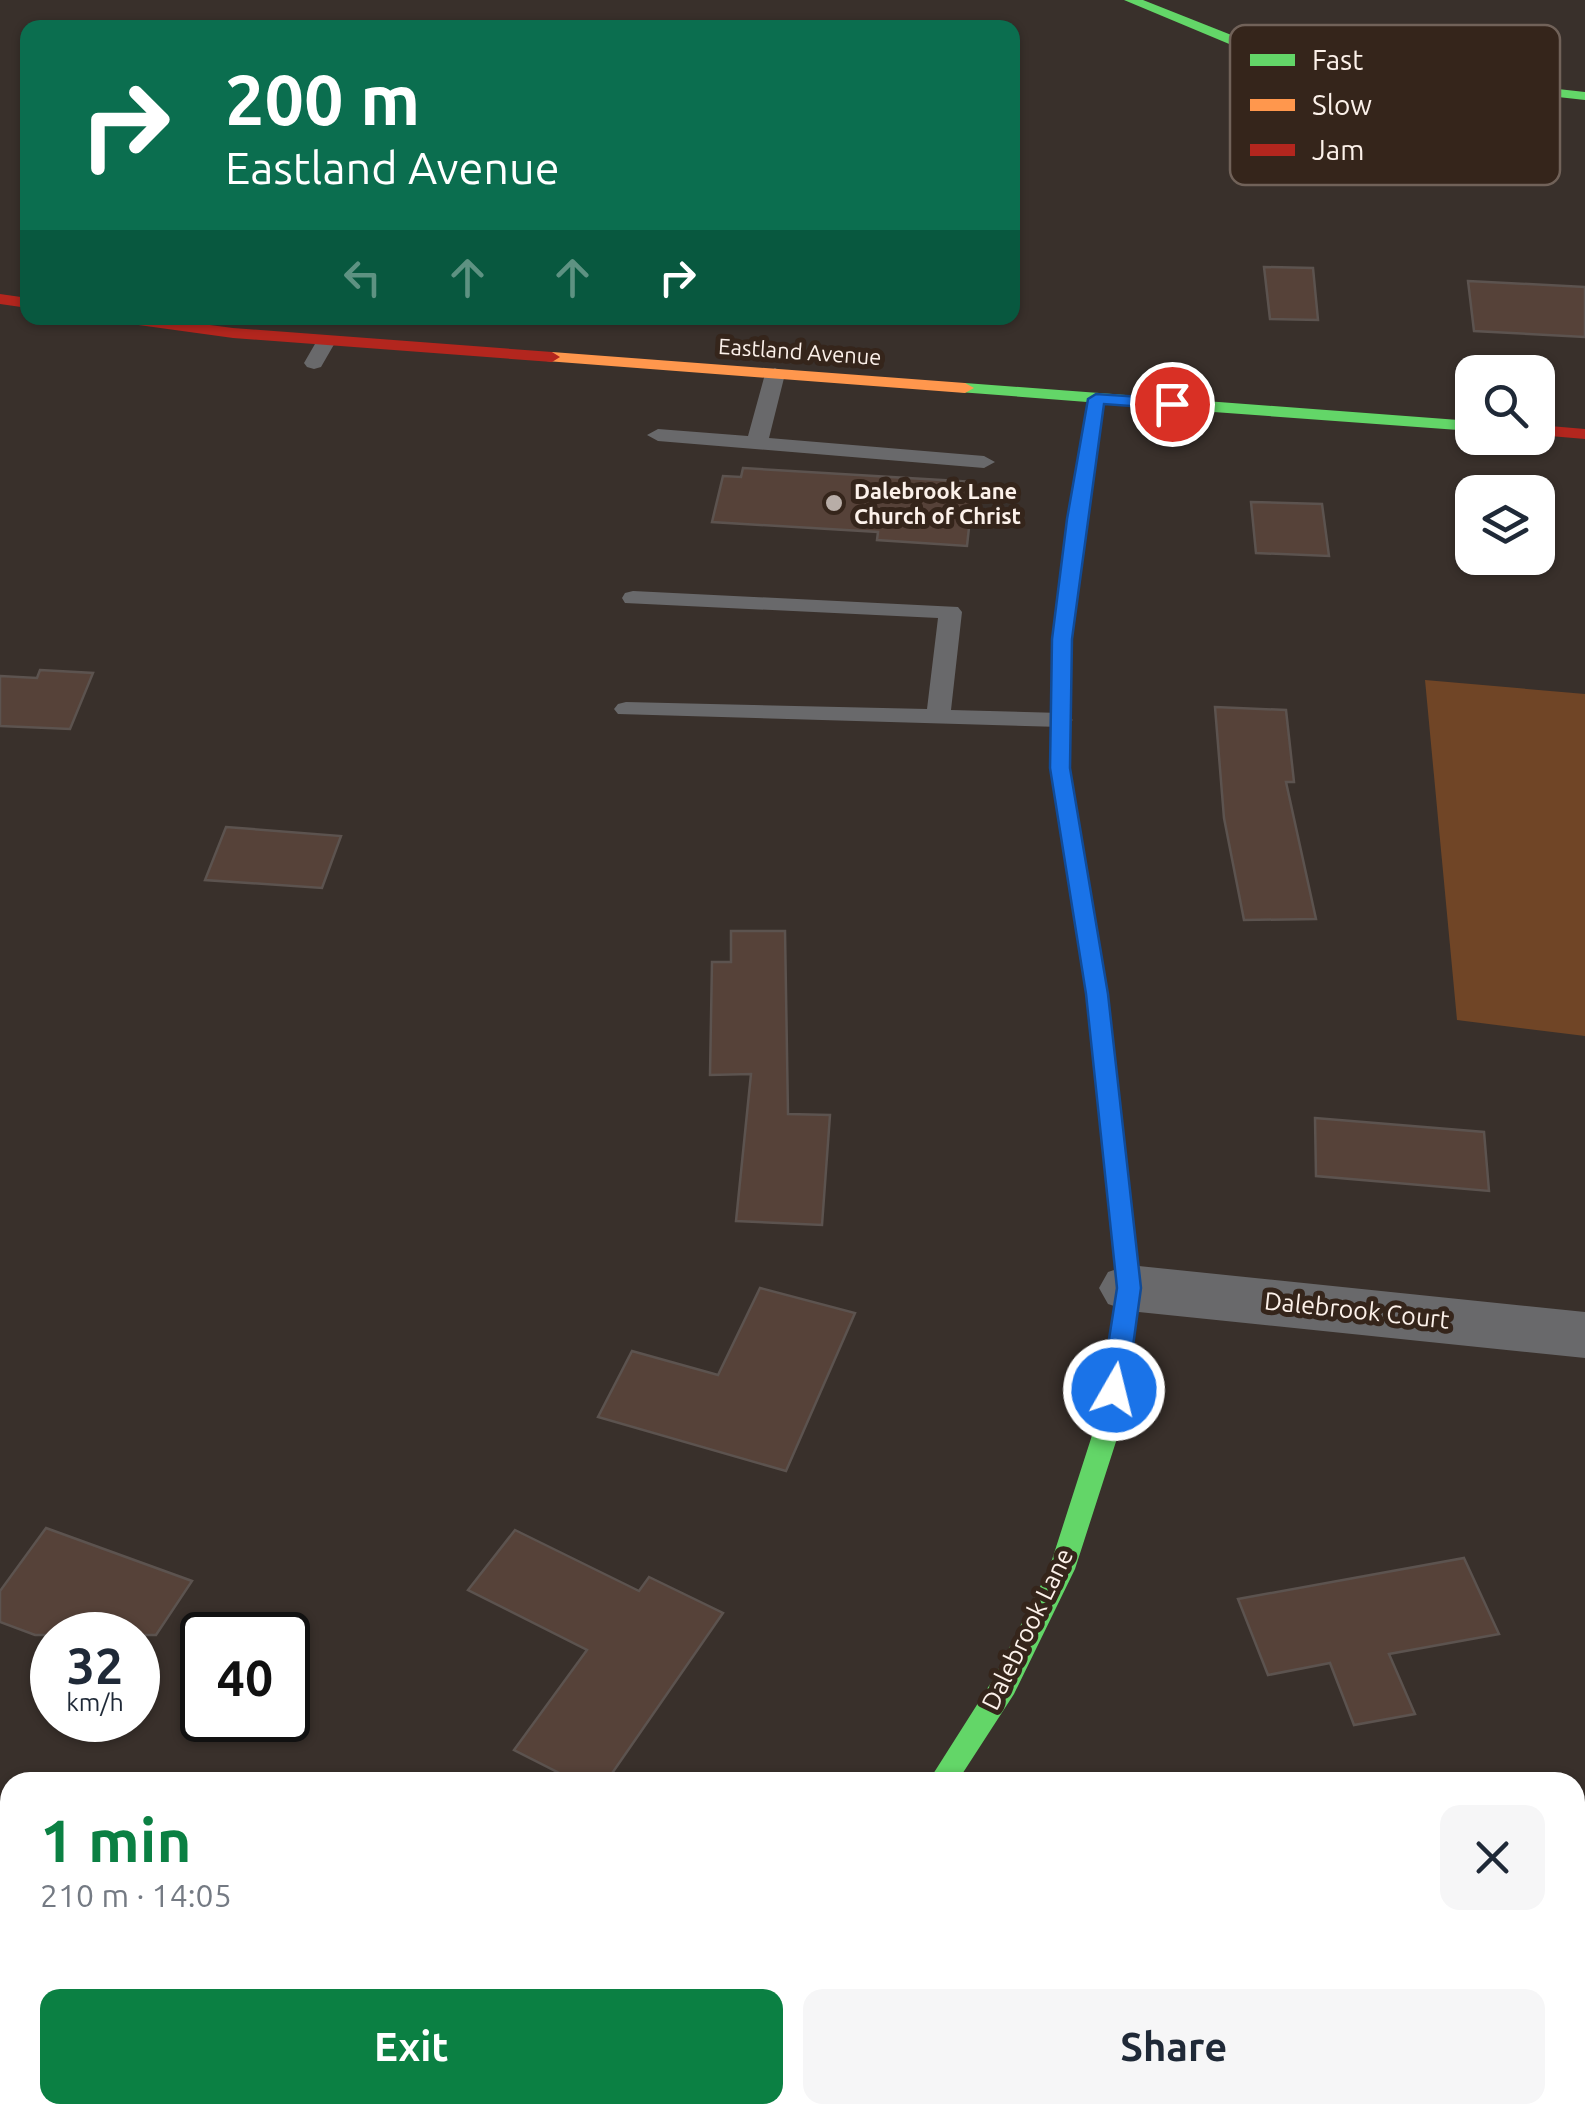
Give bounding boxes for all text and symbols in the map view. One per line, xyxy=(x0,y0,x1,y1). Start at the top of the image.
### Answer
legend xyxy=(1230,25,1560,185)
text: Fast xyxy=(1312,44,1363,75)
icon: right xyxy=(60,60,190,190)
text: 200 m xyxy=(225,60,420,138)
text: Slow xyxy=(1312,89,1372,120)
text: Jam xyxy=(1312,134,1364,165)
text: Eastland Avenue xyxy=(225,142,560,193)
icon: left xyxy=(335,250,390,305)
icon: ahead xyxy=(440,250,495,305)
icon: ahead xyxy=(545,250,600,305)
icon: right xyxy=(650,250,705,305)
street label: Eastland Avenue xyxy=(718,333,882,369)
map controls xyxy=(1455,355,1555,575)
button: search xyxy=(1455,355,1555,455)
pin xyxy=(1130,362,1215,447)
icon: arrive xyxy=(1145,377,1200,432)
button: layers xyxy=(1455,475,1555,575)
place label: Dalebrook Lane Church of Christ xyxy=(854,478,1021,528)
marker: Dalebrook Lane Church of Christ xyxy=(823,492,845,514)
street label: Dalebrook Court xyxy=(1263,1286,1451,1334)
position arrow xyxy=(1062,1338,1166,1442)
street label: Dalebrook Lane xyxy=(976,1544,1078,1714)
speed limit sign: 40 xyxy=(180,1612,310,1742)
text: 32 xyxy=(67,1637,123,1693)
text: km/h xyxy=(66,1688,124,1716)
button: close xyxy=(1440,1805,1545,1910)
text: 1 min xyxy=(40,1806,192,1873)
text: 210 m · 14:05 xyxy=(40,1877,232,1913)
button: Exit xyxy=(40,1989,783,2104)
button: Share xyxy=(803,1989,1545,2104)

